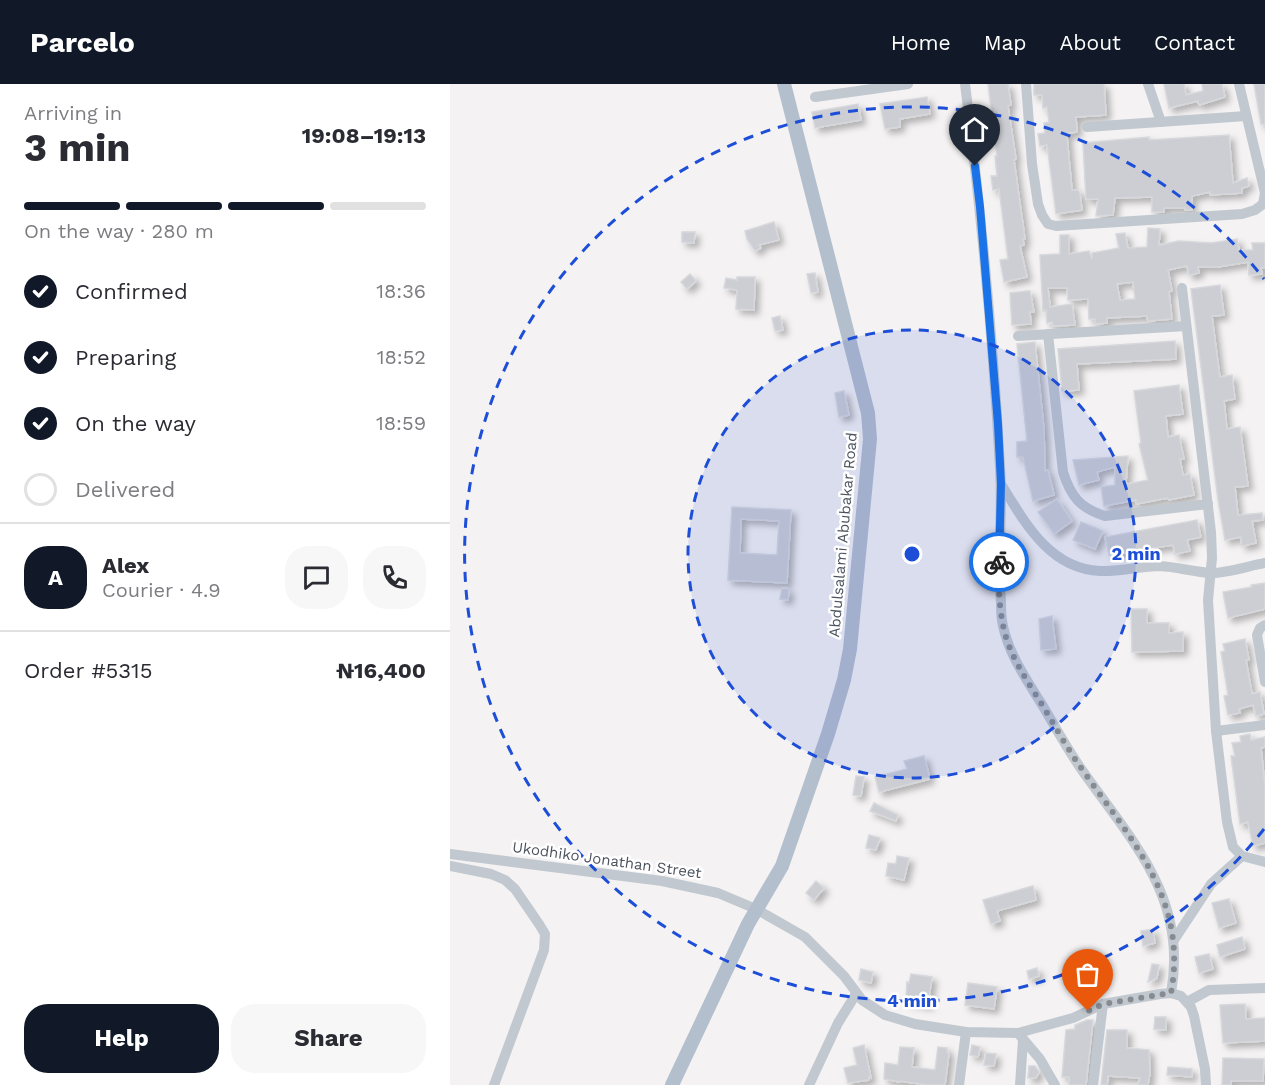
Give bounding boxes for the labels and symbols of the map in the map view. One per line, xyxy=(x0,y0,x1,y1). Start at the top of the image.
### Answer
pin xyxy=(949,104,1000,166)
street label: Abdulsalami Abubakar Road xyxy=(825,432,861,638)
courier xyxy=(969,532,1029,592)
text: 2 min xyxy=(1111,543,1161,564)
centre of rings xyxy=(902,544,922,564)
street label: Ukodhiko Jonathan Street xyxy=(511,838,703,882)
pin xyxy=(1062,949,1113,1011)
text: 4 min xyxy=(887,990,937,1011)

